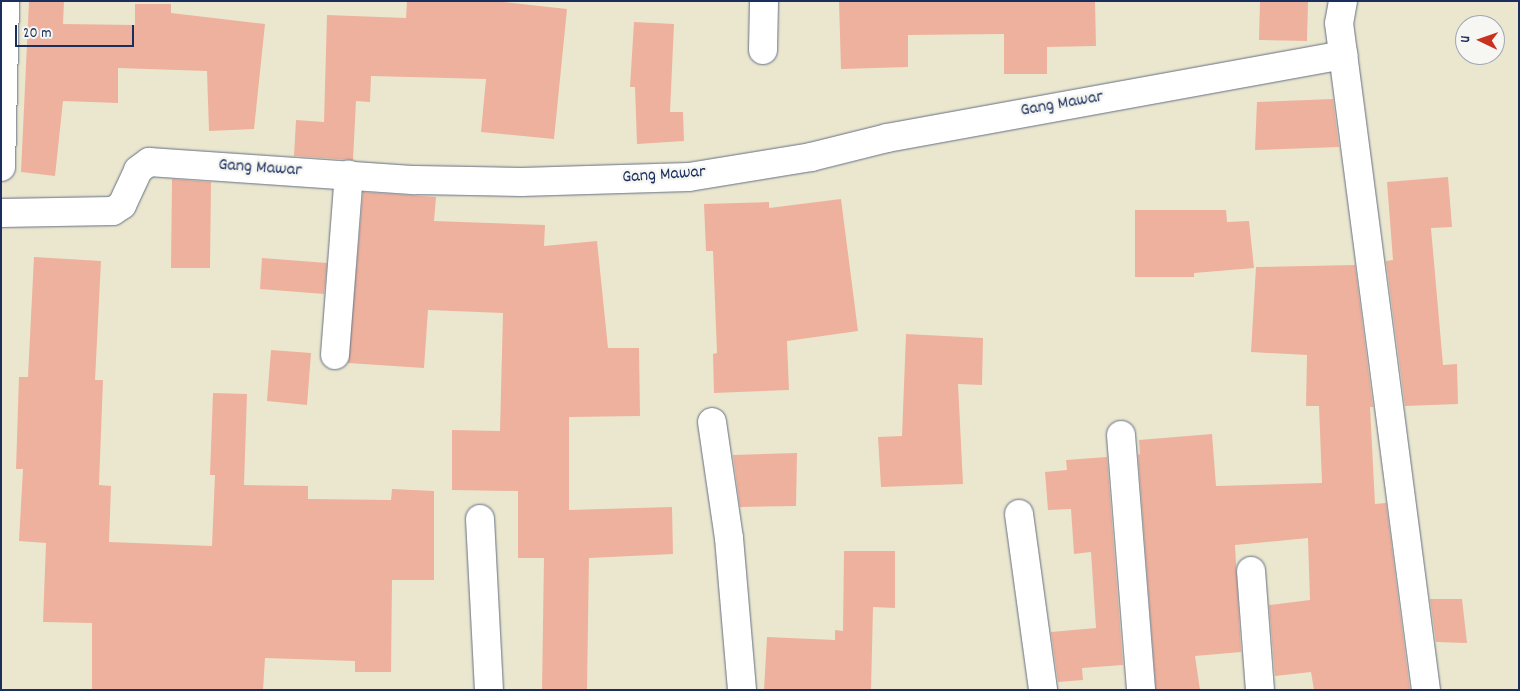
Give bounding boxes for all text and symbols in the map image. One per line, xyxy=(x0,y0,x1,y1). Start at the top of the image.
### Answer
scale bar xyxy=(18,15,136,47)
north arrow xyxy=(1455,15,1505,65)
text: 20 m xyxy=(23,23,51,45)
text: U xyxy=(1456,35,1476,43)
street label: Gang Mawar xyxy=(1019,87,1105,123)
street label: Gang Mawar xyxy=(218,155,302,183)
street label: Gang Mawar xyxy=(622,162,706,190)

